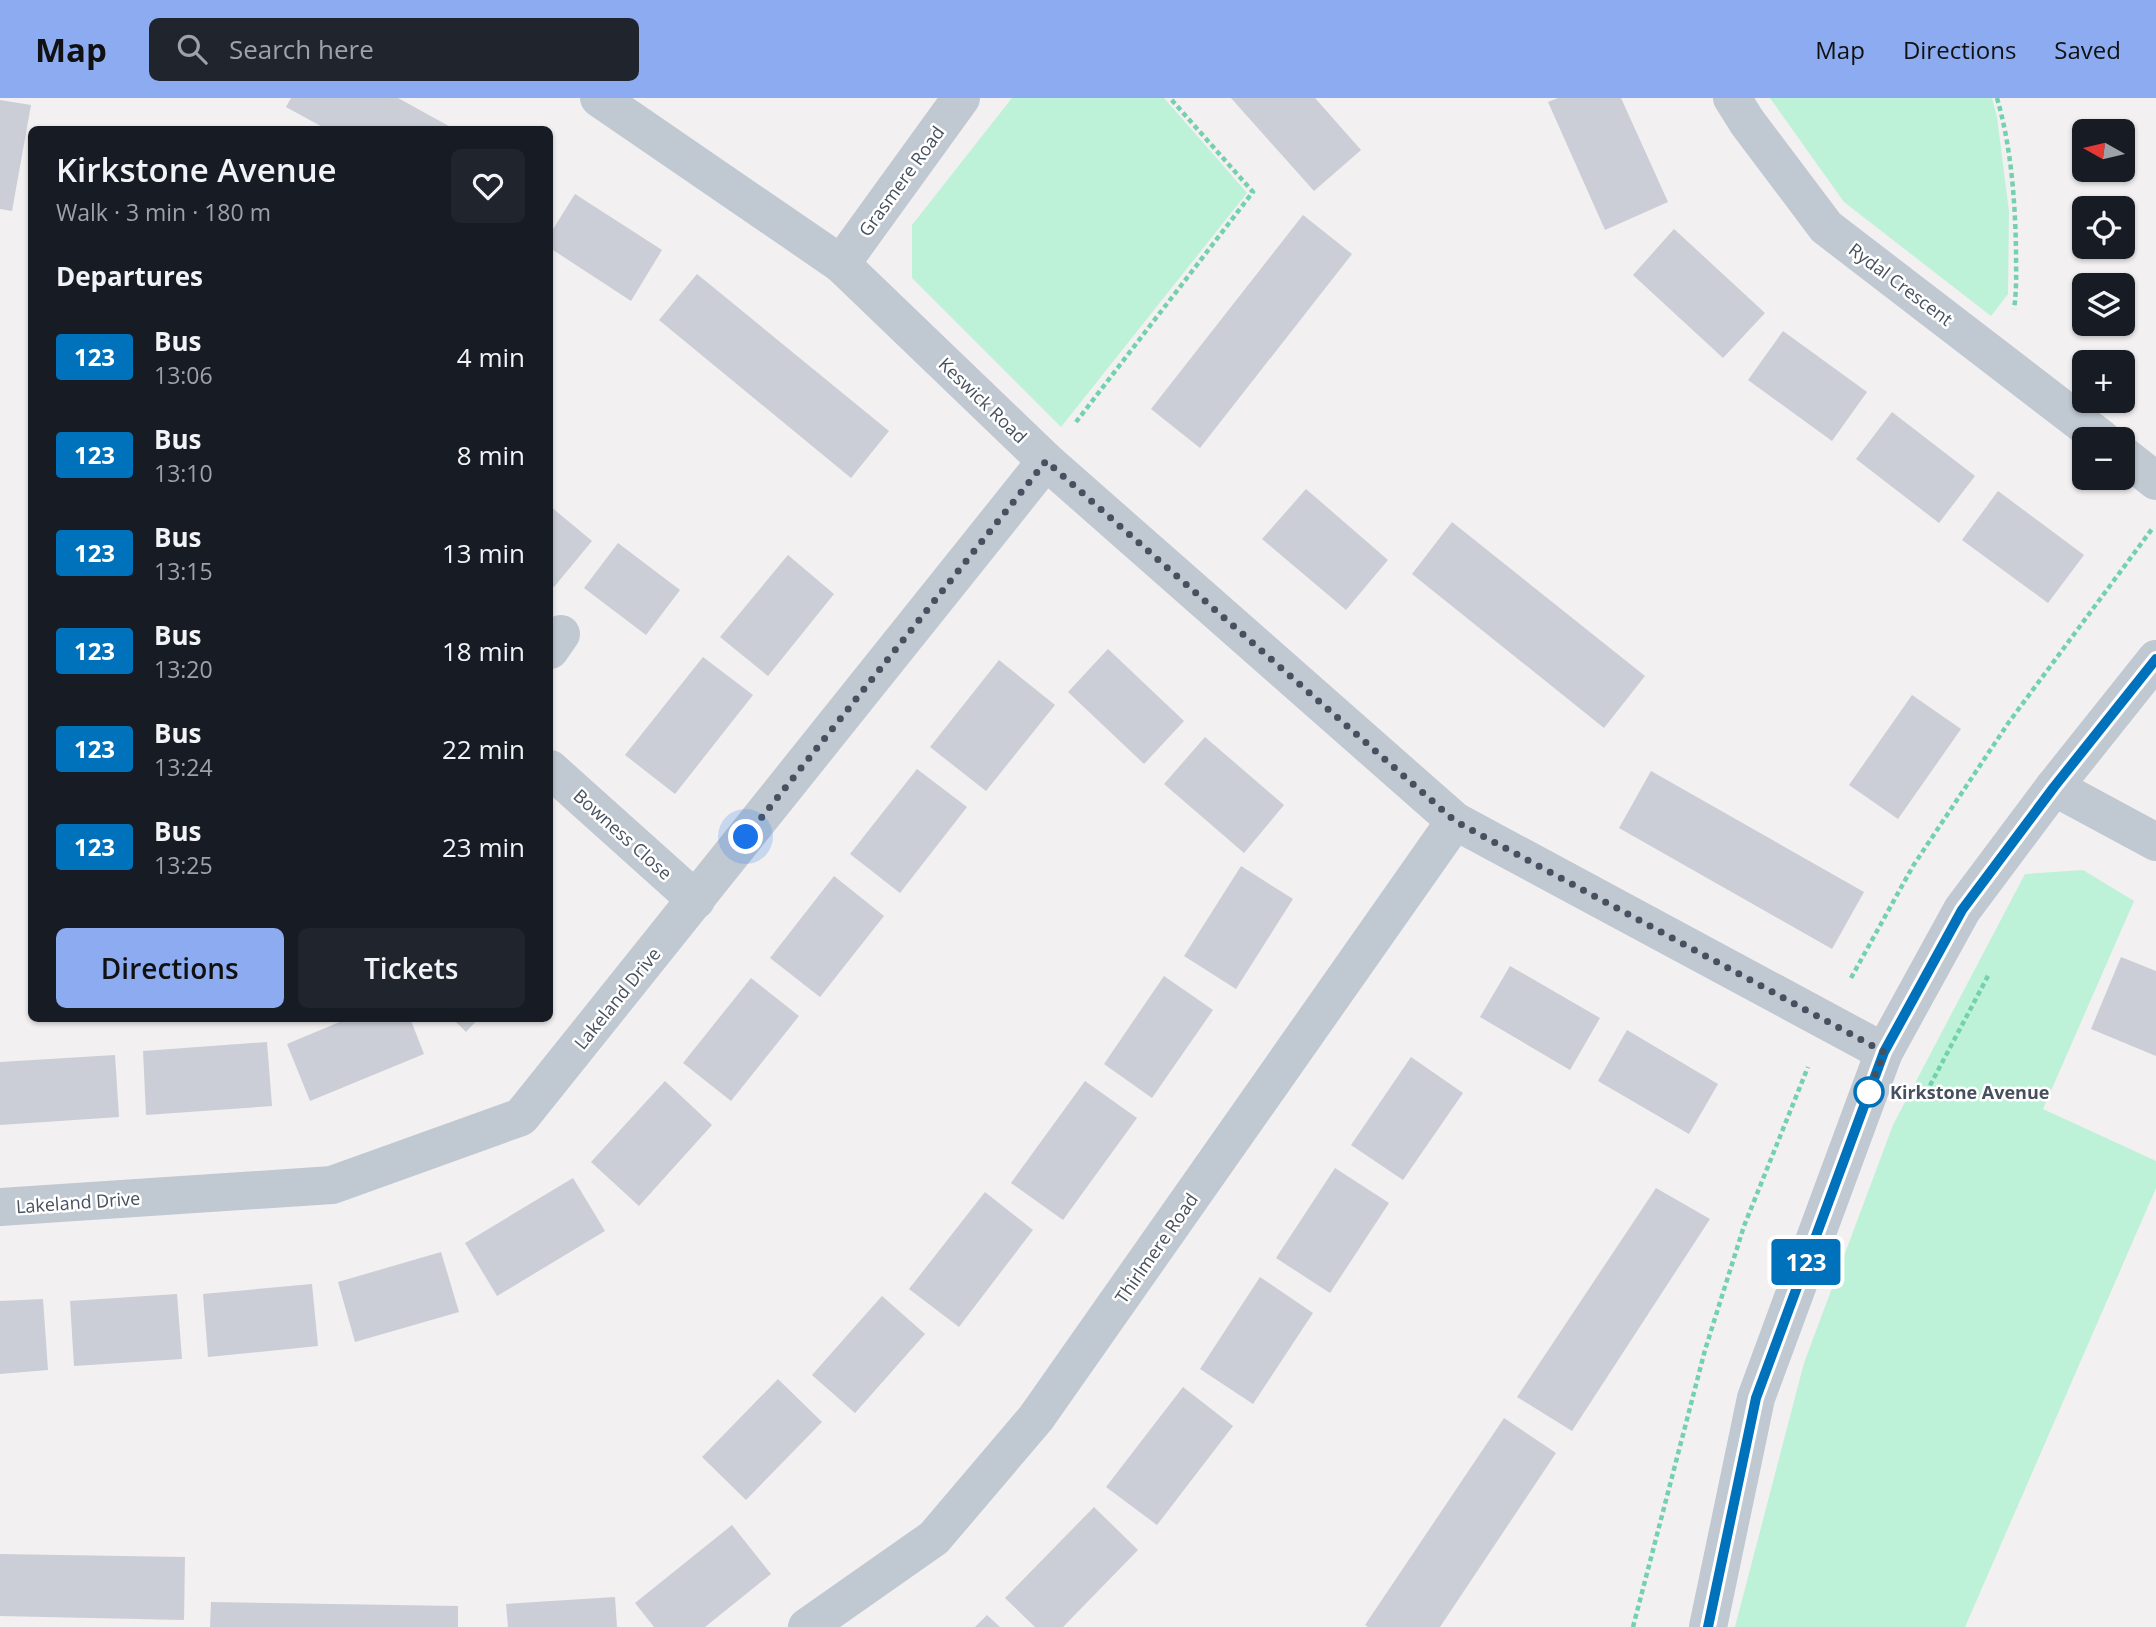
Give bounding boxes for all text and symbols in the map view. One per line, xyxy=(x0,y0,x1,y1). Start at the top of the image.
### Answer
search box xyxy=(149,18,639,81)
text: Map xyxy=(35,27,107,72)
icon: search xyxy=(173,30,211,68)
text: Search here xyxy=(229,31,374,67)
text: Map xyxy=(1815,33,1865,66)
text: Directions xyxy=(1903,33,2016,66)
text: Saved xyxy=(2054,33,2121,66)
north arrow xyxy=(2072,119,2135,182)
map controls xyxy=(2072,119,2135,490)
street label: Grasmere Road xyxy=(853,121,949,241)
text: Kirkstone Avenue xyxy=(56,147,337,192)
button: heart xyxy=(451,149,525,223)
text: Walk · 3 min · 180 m xyxy=(56,196,271,228)
button: locate xyxy=(2072,196,2135,259)
street label: Rydal Crescent xyxy=(1844,237,1958,331)
text: Departures xyxy=(56,258,203,294)
button: layers xyxy=(2072,273,2135,336)
text: Bus xyxy=(154,323,201,359)
text: 4 min xyxy=(457,339,525,375)
text: 123 xyxy=(74,340,115,373)
button: + xyxy=(2072,350,2135,413)
street label: Keswick Road xyxy=(934,352,1032,448)
text: 13:06 xyxy=(154,359,213,391)
text: Bus xyxy=(154,421,201,457)
button: − xyxy=(2072,427,2135,490)
text: 8 min xyxy=(457,437,525,473)
text: 123 xyxy=(74,438,115,471)
text: 13:10 xyxy=(154,457,213,489)
text: Bus xyxy=(154,519,201,555)
text: 13 min xyxy=(442,535,525,571)
text: 123 xyxy=(74,536,115,569)
text: 13:15 xyxy=(154,555,213,587)
text: Bus xyxy=(154,617,201,653)
text: 18 min xyxy=(442,633,525,669)
text: 123 xyxy=(74,634,115,667)
text: 13:20 xyxy=(154,653,213,685)
text: Bus xyxy=(154,715,201,751)
text: 22 min xyxy=(442,731,525,767)
text: 123 xyxy=(74,732,115,765)
text: 13:24 xyxy=(154,751,213,783)
street label: Bowness Close xyxy=(569,783,677,885)
text: Bus xyxy=(154,813,201,849)
your location xyxy=(728,819,763,854)
text: 23 min xyxy=(442,829,525,865)
text: 123 xyxy=(74,830,115,863)
text: 13:25 xyxy=(154,849,213,881)
button: Directions xyxy=(56,928,284,1008)
button: Tickets xyxy=(298,928,525,1008)
street label: Lakeland Drive xyxy=(569,942,665,1054)
marker: Kirkstone Avenue xyxy=(1854,1077,1884,1107)
place label: Kirkstone Avenue xyxy=(1890,1080,2049,1104)
street label: Lakeland Drive xyxy=(15,1186,141,1218)
street label: Thirlmere Road xyxy=(1109,1188,1203,1308)
line badge: 123 xyxy=(1766,1239,1846,1285)
text: 123 xyxy=(1785,1245,1827,1278)

